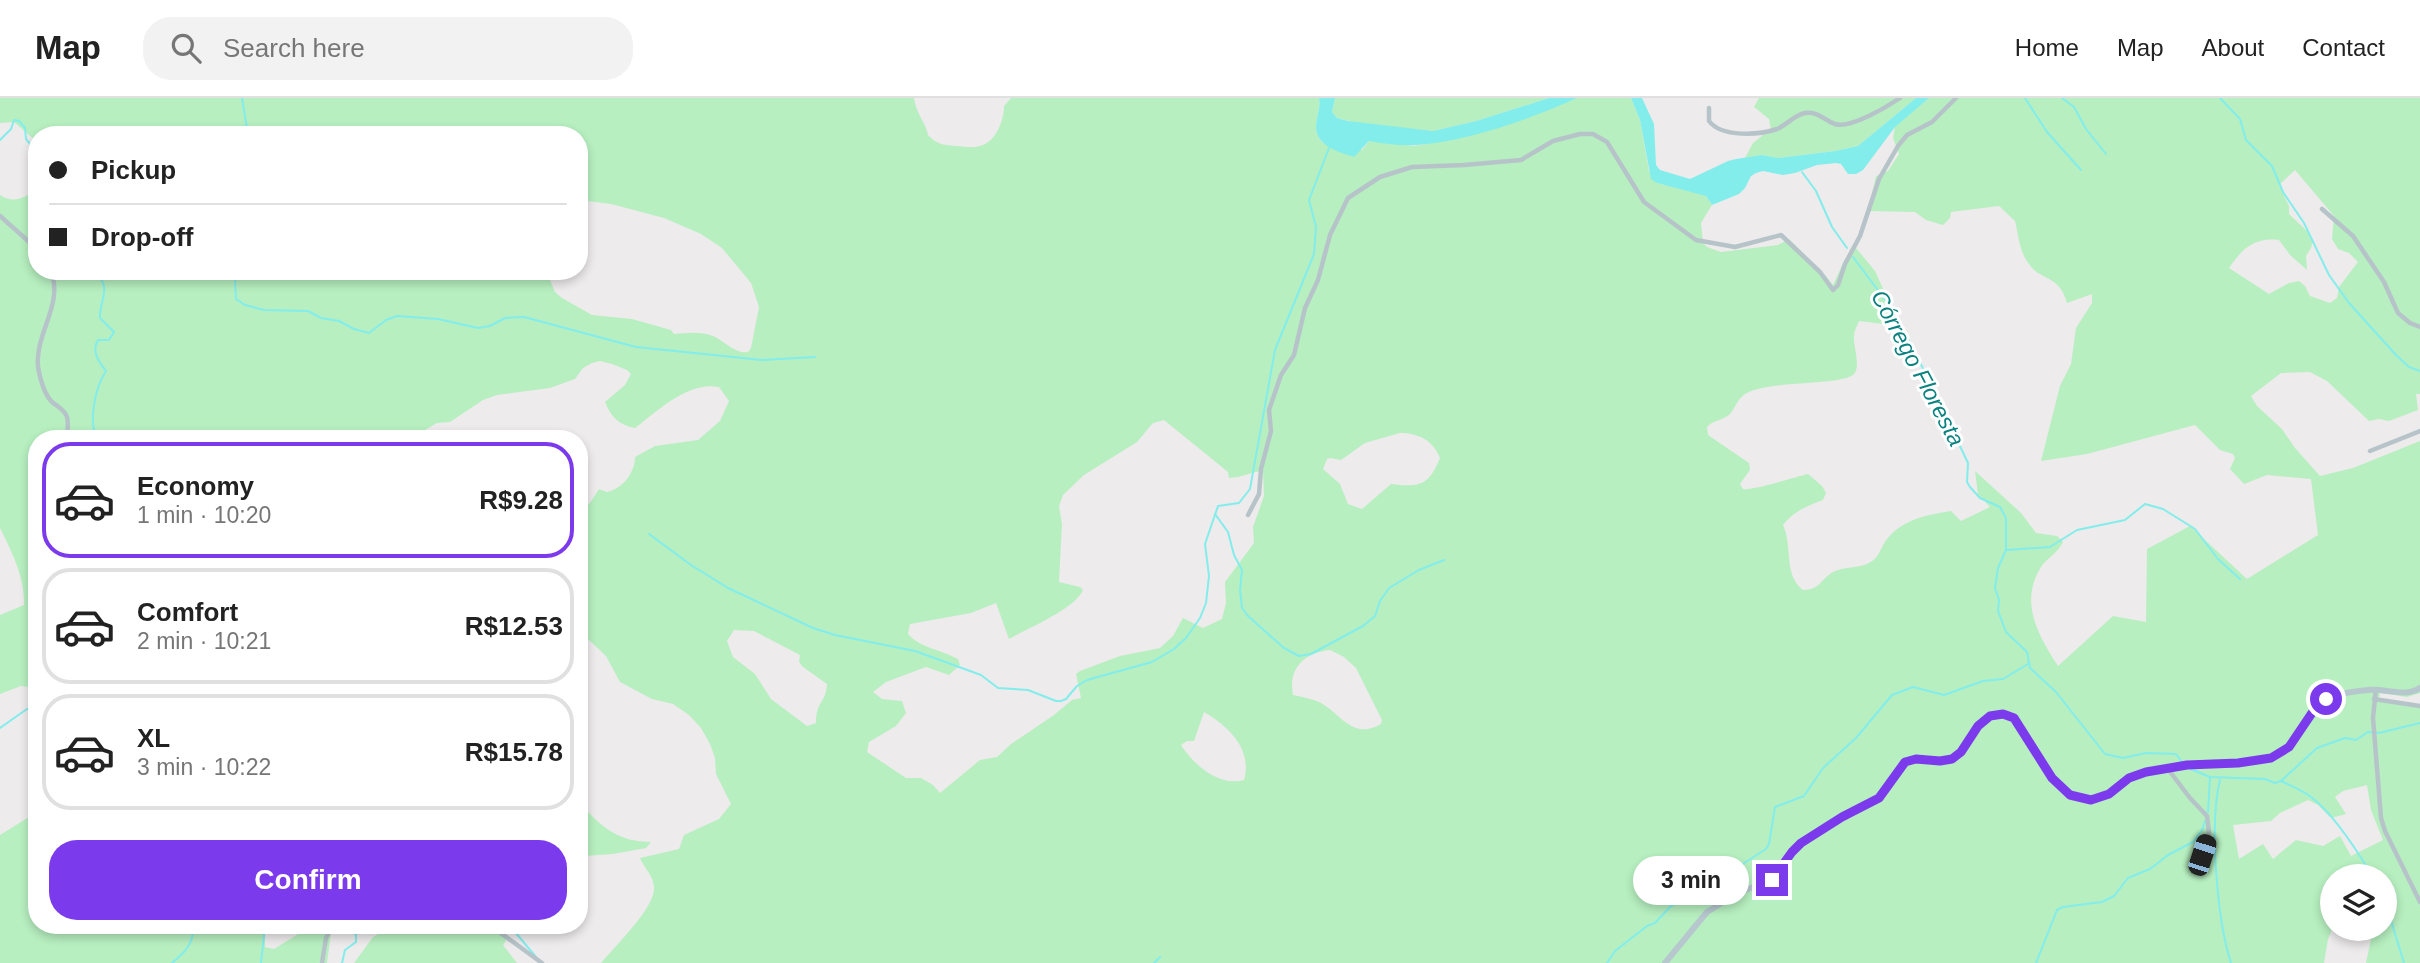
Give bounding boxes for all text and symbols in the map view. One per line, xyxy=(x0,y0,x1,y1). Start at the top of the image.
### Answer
search box xyxy=(143,17,633,80)
text: Map xyxy=(35,29,101,66)
icon: search xyxy=(167,29,205,67)
text: Search here xyxy=(223,33,365,63)
text: Home xyxy=(2015,34,2079,61)
text: Map xyxy=(2117,34,2164,61)
text: About xyxy=(2202,34,2264,61)
text: Contact xyxy=(2302,34,2385,61)
text: Pickup xyxy=(91,155,176,185)
text: Drop-off xyxy=(91,222,194,252)
water label: Córrego Floresta xyxy=(1866,286,1970,450)
icon: car xyxy=(53,469,116,532)
text: Economy xyxy=(137,471,254,501)
text: R$9.28 xyxy=(479,485,563,515)
text: 1 min · 10:20 xyxy=(137,502,271,528)
icon: car xyxy=(53,595,116,658)
text: Comfort xyxy=(137,597,238,627)
text: R$12.53 xyxy=(465,611,563,641)
text: 2 min · 10:21 xyxy=(137,628,271,654)
route start xyxy=(2310,683,2342,715)
icon: car xyxy=(53,721,116,784)
text: XL xyxy=(137,723,170,753)
text: R$15.78 xyxy=(465,737,563,767)
text: 3 min · 10:22 xyxy=(137,754,271,780)
car xyxy=(2186,832,2219,878)
button: Confirm xyxy=(49,840,567,920)
callout: 3 min xyxy=(1632,856,1748,904)
route end xyxy=(1756,864,1788,896)
map controls xyxy=(2320,864,2397,941)
button: layers xyxy=(2320,864,2397,941)
text: 3 min xyxy=(1661,867,1721,893)

